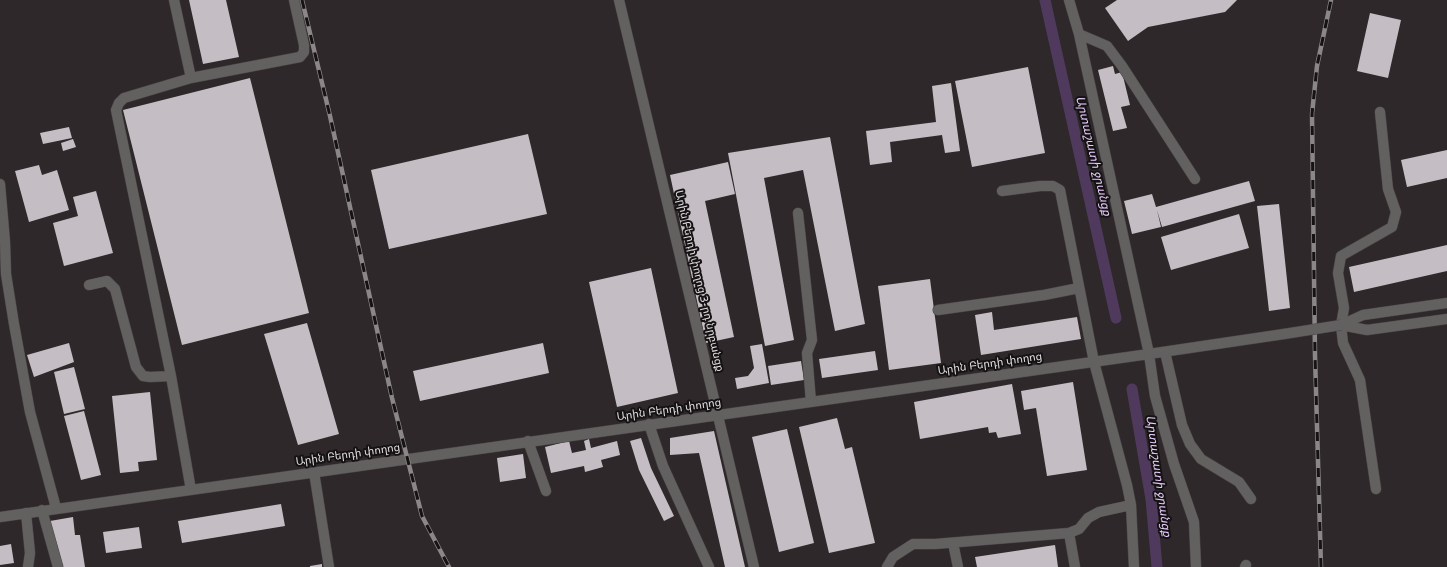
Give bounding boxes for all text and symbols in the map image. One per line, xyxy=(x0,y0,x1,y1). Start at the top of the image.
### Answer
water label: Արտաշատի ջրանցք xyxy=(1072,95,1114,217)
street label: Արին Բերդի փողոց 3-րդ նրբանցք xyxy=(672,189,726,373)
street label: Արին Բերդի փողոց xyxy=(937,350,1043,378)
street label: Արին Բերդի փողոց xyxy=(616,396,722,424)
water label: Արտաշատի ջրանցք xyxy=(1142,414,1174,538)
street label: Արին Բերդի փողոց xyxy=(295,441,401,469)

